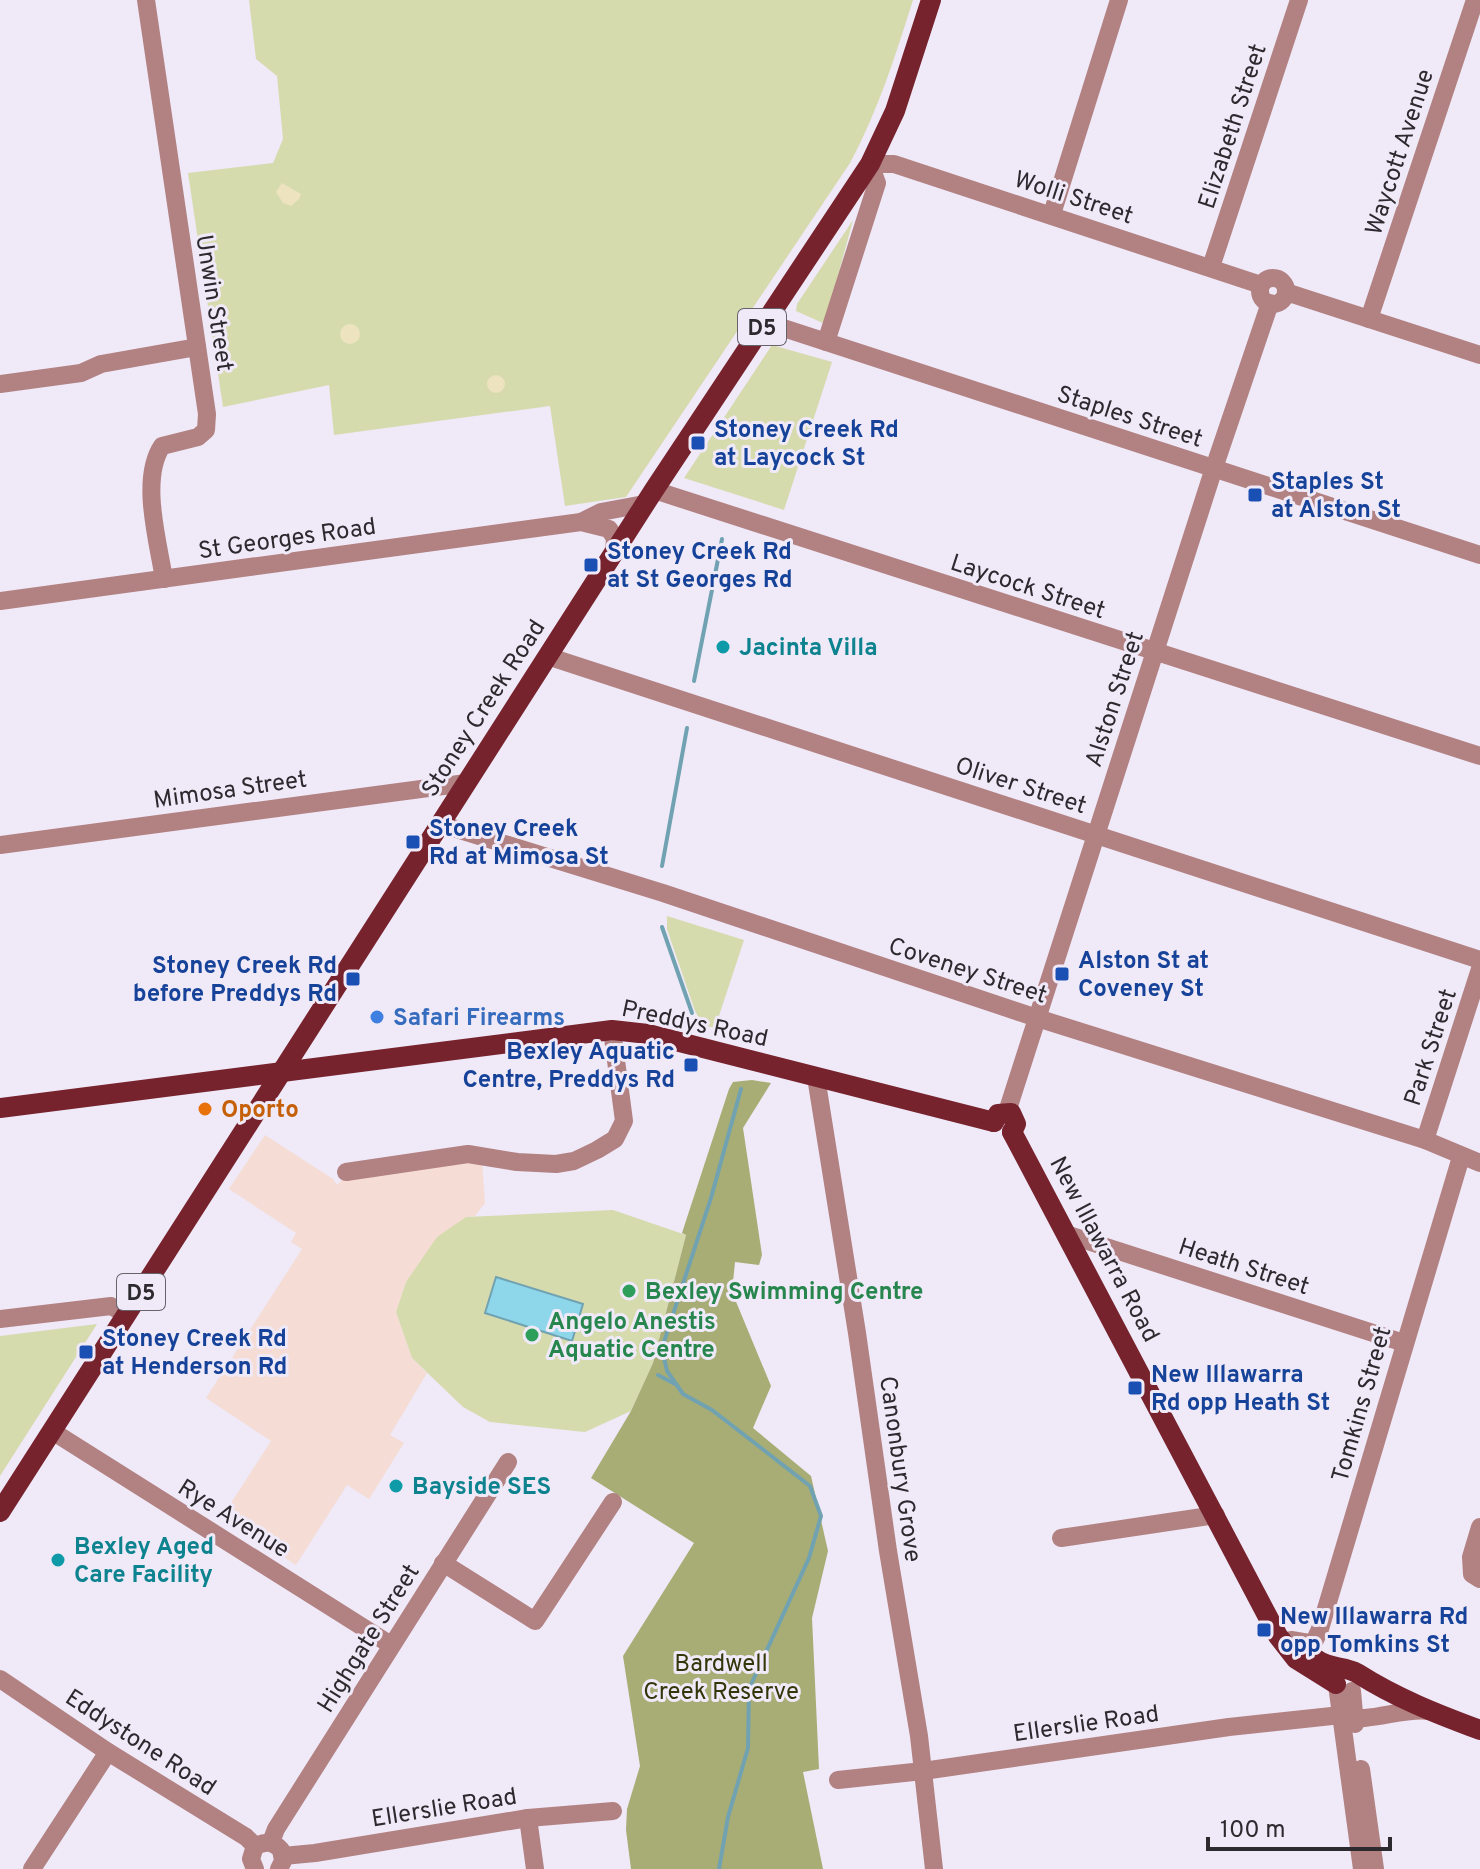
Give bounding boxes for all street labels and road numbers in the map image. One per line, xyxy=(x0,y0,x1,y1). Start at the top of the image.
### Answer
street label: Elizabeth Street xyxy=(1193,40,1275,213)
street label: Waycott Avenue xyxy=(1360,66,1442,239)
street label: Wolli Street xyxy=(1010,166,1137,232)
street label: Unwin Street xyxy=(187,233,239,374)
road number: D5 xyxy=(738,309,786,345)
street label: Staples Street xyxy=(1053,380,1206,456)
street label: St Georges Road xyxy=(196,513,378,567)
street label: Laycock Street xyxy=(946,549,1109,627)
street label: Stoney Creek Road xyxy=(416,615,553,803)
street label: Alston Street xyxy=(1080,628,1152,771)
street label: Oliver Street xyxy=(951,752,1090,822)
street label: Mimosa Street xyxy=(152,765,309,817)
street label: Coveney Street xyxy=(884,932,1050,1012)
street label: Park Street xyxy=(1399,985,1465,1110)
street label: Preddys Road xyxy=(619,995,771,1055)
street label: New Illawarra Road xyxy=(1042,1152,1165,1348)
street label: Heath Street xyxy=(1174,1233,1313,1303)
road number: D5 xyxy=(117,1274,165,1310)
street label: Tomkins Street xyxy=(1326,1323,1399,1486)
street label: Canonbury Grove xyxy=(871,1374,927,1564)
street label: Rye Avenue xyxy=(172,1474,294,1566)
street label: Highgate Street xyxy=(312,1559,427,1719)
street label: Eddystone Road xyxy=(59,1684,221,1804)
street label: Ellerslie Road xyxy=(1011,1700,1161,1750)
street label: Ellerslie Road xyxy=(369,1783,519,1835)

